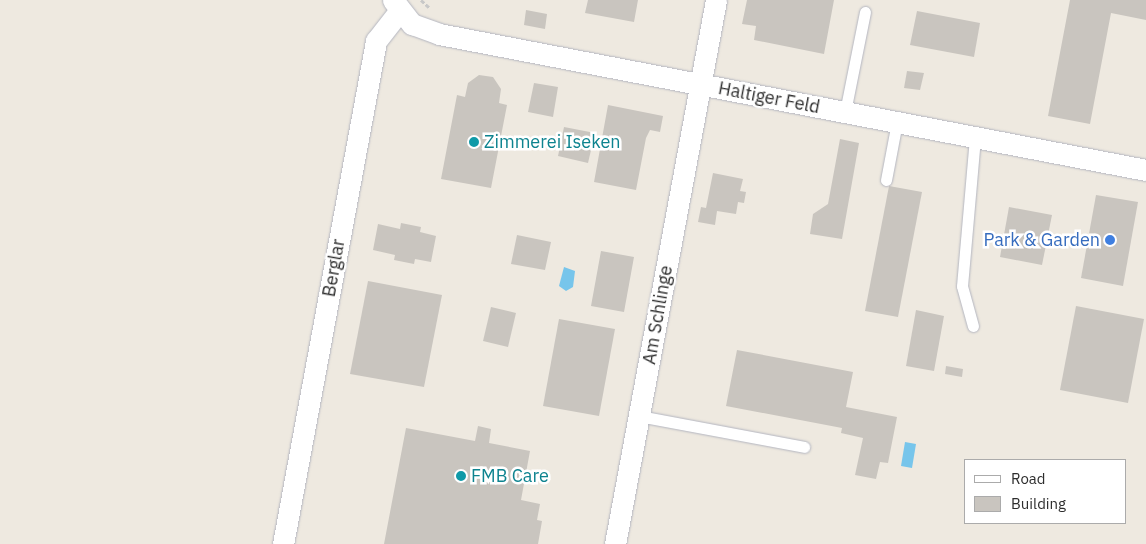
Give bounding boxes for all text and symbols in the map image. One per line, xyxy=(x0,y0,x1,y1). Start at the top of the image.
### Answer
street label: Haltiger Feld xyxy=(716,78,822,118)
place label: Zimmerei Iseken xyxy=(484,131,621,153)
marker: Zimmerei Iseken xyxy=(468,136,480,148)
place label: Park & Garden xyxy=(983,229,1100,251)
marker: Park & Garden xyxy=(1104,234,1116,246)
street label: Berglar xyxy=(318,237,350,299)
street label: Am Schlinge xyxy=(639,264,677,366)
legend xyxy=(964,459,1126,524)
place label: FMB Care xyxy=(471,465,549,487)
text: Road xyxy=(1011,469,1046,488)
marker: FMB Care xyxy=(455,470,467,482)
text: Building xyxy=(1011,494,1066,513)

